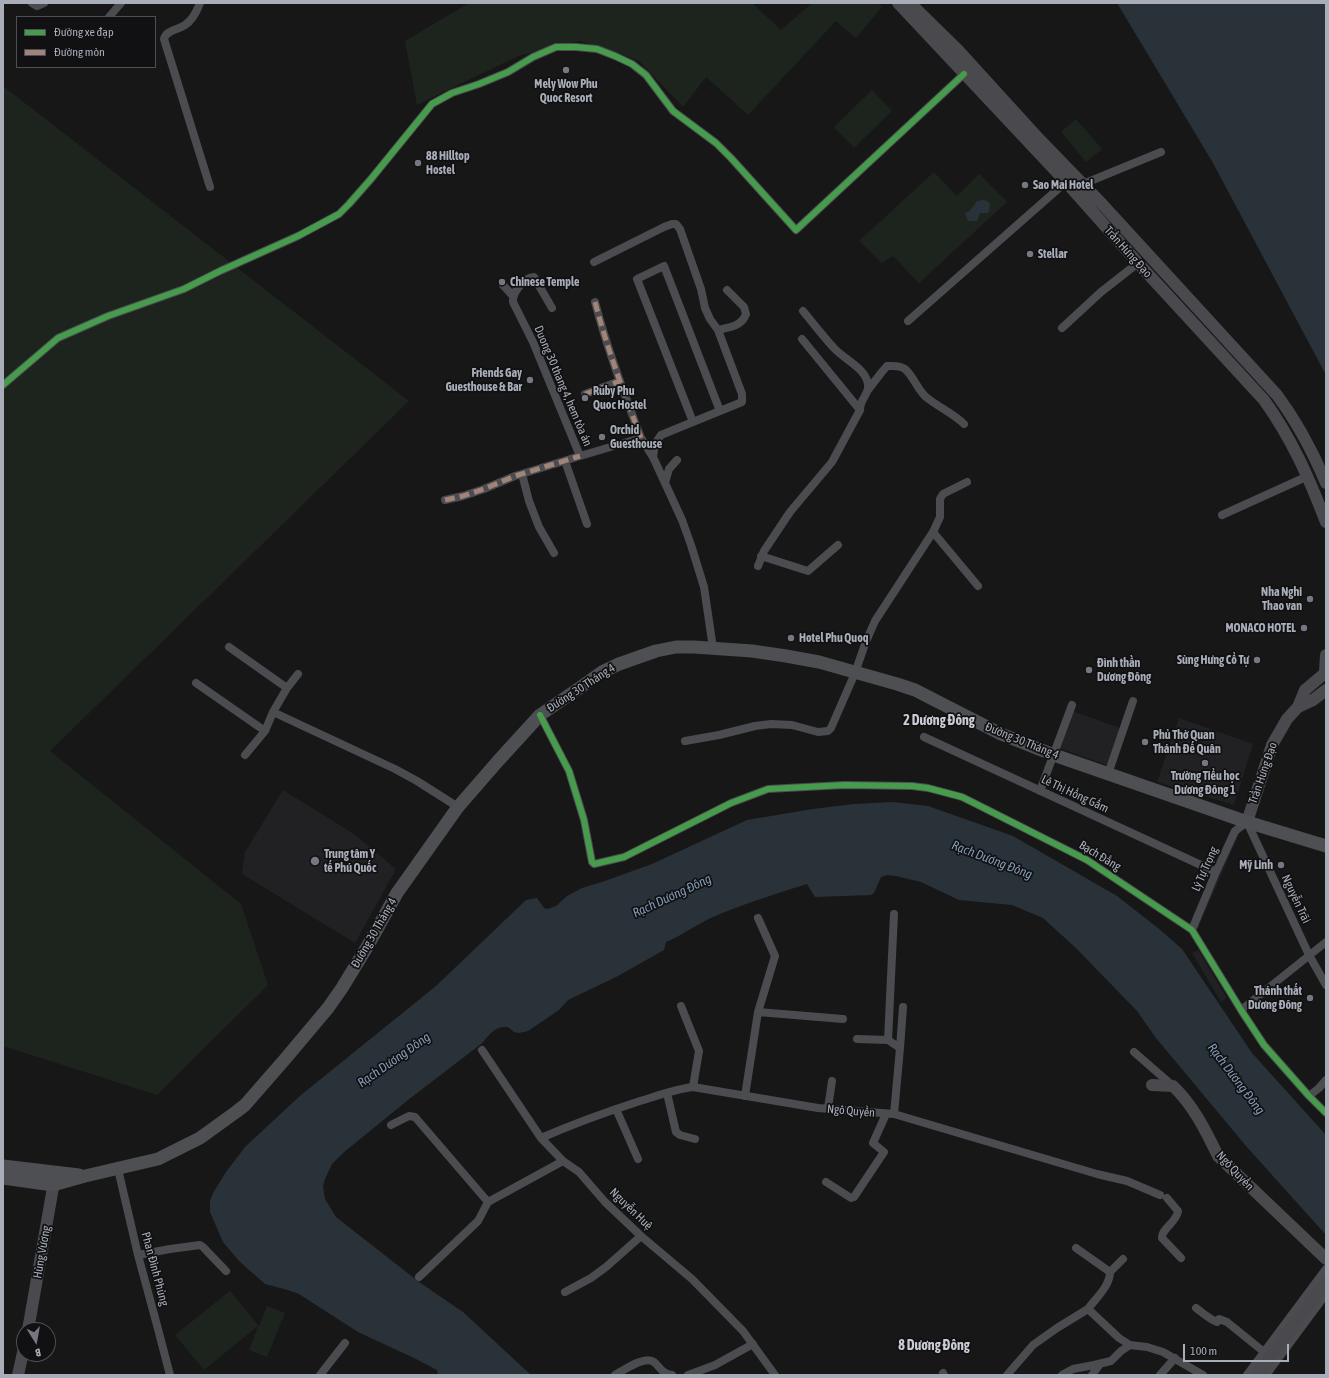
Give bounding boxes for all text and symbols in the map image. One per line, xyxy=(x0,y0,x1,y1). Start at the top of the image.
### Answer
legend xyxy=(16,16,156,68)
text: Đường xe đạp xyxy=(54,25,114,39)
text: Đường mòn xyxy=(54,45,105,59)
marker: Mely Wow Phu Quoc Resort xyxy=(561,65,571,75)
place label: Mely Wow Phu Quoc Resort xyxy=(534,77,598,105)
place label: 88 Hilltop Hostel xyxy=(426,149,470,177)
marker: 88 Hilltop Hostel xyxy=(413,158,423,168)
place label: Sao Mai Hotel xyxy=(1033,178,1094,192)
marker: Sao Mai Hotel xyxy=(1020,180,1030,190)
street label: Trần Hưng Đạo xyxy=(1101,223,1155,281)
place label: Stellar xyxy=(1038,247,1067,261)
marker: Stellar xyxy=(1025,249,1035,259)
place label: Chinese Temple xyxy=(510,275,579,289)
marker: Chinese Temple xyxy=(497,277,507,287)
street label: Duong 30 thang 4, hem tòa án xyxy=(531,323,595,449)
place label: Friends Gay Guesthouse & Bar xyxy=(445,366,522,394)
marker: Friends Gay Guesthouse & Bar xyxy=(525,375,535,385)
place label: Ruby Phu Quoc Hostel xyxy=(593,384,646,412)
marker: Ruby Phu Quoc Hostel xyxy=(580,393,590,403)
place label: Orchid Guesthouse xyxy=(610,423,662,451)
marker: Orchid Guesthouse xyxy=(597,432,607,442)
place label: Nha Nghi Thao van xyxy=(1261,585,1302,613)
marker: Nha Nghi Thao van xyxy=(1305,594,1315,604)
place label: MONACO HOTEL xyxy=(1225,621,1296,635)
marker: MONACO HOTEL xyxy=(1299,623,1309,633)
place label: Hotel Phu Quoq xyxy=(799,631,868,645)
marker: Hotel Phu Quoq xyxy=(786,633,796,643)
place label: Sùng Hưng Cổ Tự xyxy=(1177,653,1249,667)
marker: Sùng Hưng Cổ Tự xyxy=(1252,655,1262,665)
place label: Đình thần Dương Đông xyxy=(1097,656,1151,684)
street label: Đường 30 Tháng 4 xyxy=(544,661,618,715)
marker: Đình thần Dương Đông xyxy=(1084,665,1094,675)
district label: 2 Dương Đông xyxy=(903,713,975,729)
street label: Đường 30 Tháng 4 xyxy=(983,720,1061,762)
place label: Phủ Thờ Quan Thánh Đế Quân xyxy=(1153,728,1221,756)
marker: Phủ Thờ Quan Thánh Đế Quân xyxy=(1140,737,1150,747)
street label: Trần Hưng Đạo xyxy=(1246,740,1280,806)
marker: Trường Tiểu học Dương Đông 1 xyxy=(1200,758,1210,768)
place label: Trường Tiểu học Dương Đông 1 xyxy=(1171,769,1239,797)
street label: Lê Thị Hồng Gấm xyxy=(1039,772,1111,816)
water label: Rạch Dương Đông xyxy=(949,837,1035,883)
street label: Bạch Đằng xyxy=(1076,838,1124,874)
street label: Lý Tự Trọng xyxy=(1189,844,1221,894)
place label: Trung tâm Y tế Phú Quốc xyxy=(324,847,376,875)
marker: Trung tâm Y tế Phú Quốc xyxy=(309,855,321,867)
place label: Mỹ Linh xyxy=(1239,858,1273,872)
marker: Mỹ Linh xyxy=(1276,860,1286,870)
water label: Rạch Dương Đông xyxy=(630,871,714,921)
street label: Nguyễn Trãi xyxy=(1278,872,1314,926)
street label: Đường 30 Tháng 4 xyxy=(348,895,400,971)
place label: Thánh thất Dương Đông xyxy=(1248,984,1302,1012)
marker: Thánh thất Dương Đông xyxy=(1305,993,1315,1003)
water label: Rạch Dương Đông xyxy=(355,1029,433,1091)
water label: Rạch Dương Đông xyxy=(1204,1040,1268,1118)
street label: Ngô Quyền xyxy=(826,1102,876,1120)
street label: Ngô Quyền xyxy=(1213,1148,1257,1194)
street label: Nguyễn Huệ xyxy=(607,1185,655,1233)
street label: Hùng Vương xyxy=(30,1224,54,1280)
street label: Phan Đình Phùng xyxy=(138,1230,172,1308)
north arrow xyxy=(16,1322,56,1362)
scale bar xyxy=(1185,1336,1291,1362)
district label: 8 Dương Đông xyxy=(898,1338,970,1354)
text: 100 m xyxy=(1190,1344,1217,1358)
text: B xyxy=(34,1346,42,1359)

